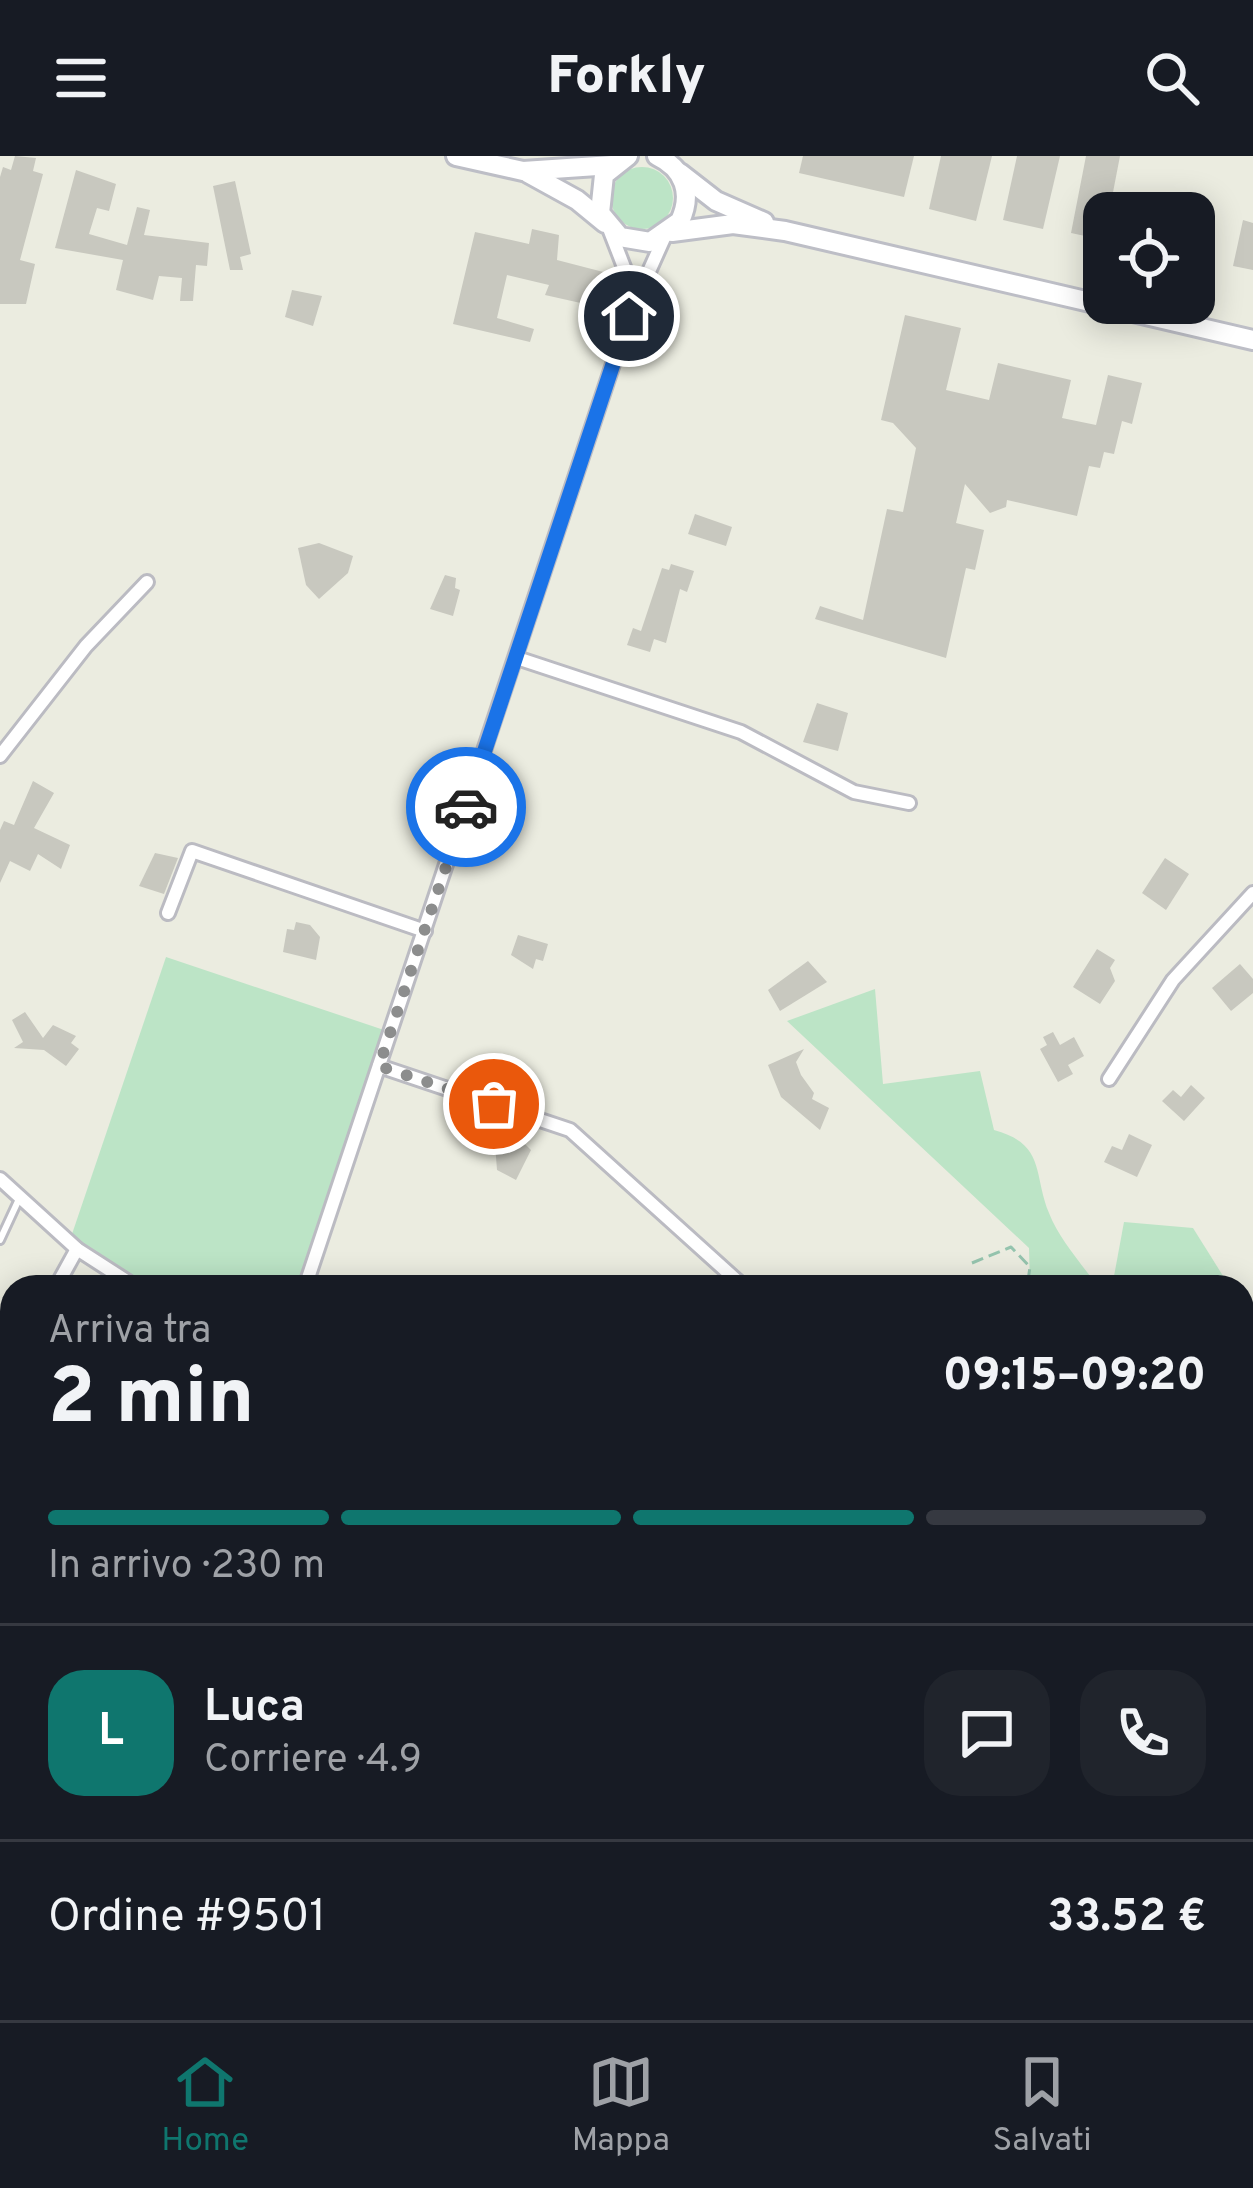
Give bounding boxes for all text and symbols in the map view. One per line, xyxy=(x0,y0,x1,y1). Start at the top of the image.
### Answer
text: Forkly xyxy=(547,44,706,113)
icon: menu xyxy=(48,45,114,111)
icon: search xyxy=(1139,45,1205,111)
map controls xyxy=(1083,192,1215,324)
button: locate xyxy=(1083,192,1215,324)
pin xyxy=(578,265,680,367)
icon: home xyxy=(596,283,662,349)
courier xyxy=(406,747,526,867)
icon: car xyxy=(433,774,499,840)
pin xyxy=(443,1053,545,1155)
icon: bag xyxy=(461,1071,527,1137)
text: Arriva tra xyxy=(48,1308,211,1357)
text: 09:15–09:20 xyxy=(943,1349,1206,1406)
text: 2 min xyxy=(48,1352,254,1451)
text: In arrivo · 230 m xyxy=(48,1543,325,1592)
button: chat xyxy=(924,1670,1050,1796)
button: phone xyxy=(1080,1670,1206,1796)
text: Luca xyxy=(204,1680,305,1737)
text: L xyxy=(98,1704,124,1761)
text: Corriere · 4.9 xyxy=(204,1737,422,1786)
text: Ordine #9501 xyxy=(48,1890,326,1947)
text: 33.52 € xyxy=(1047,1890,1206,1947)
tab: Home xyxy=(161,2049,249,2163)
tab: Mappa xyxy=(572,2049,670,2163)
tab: Salvati xyxy=(993,2049,1092,2163)

